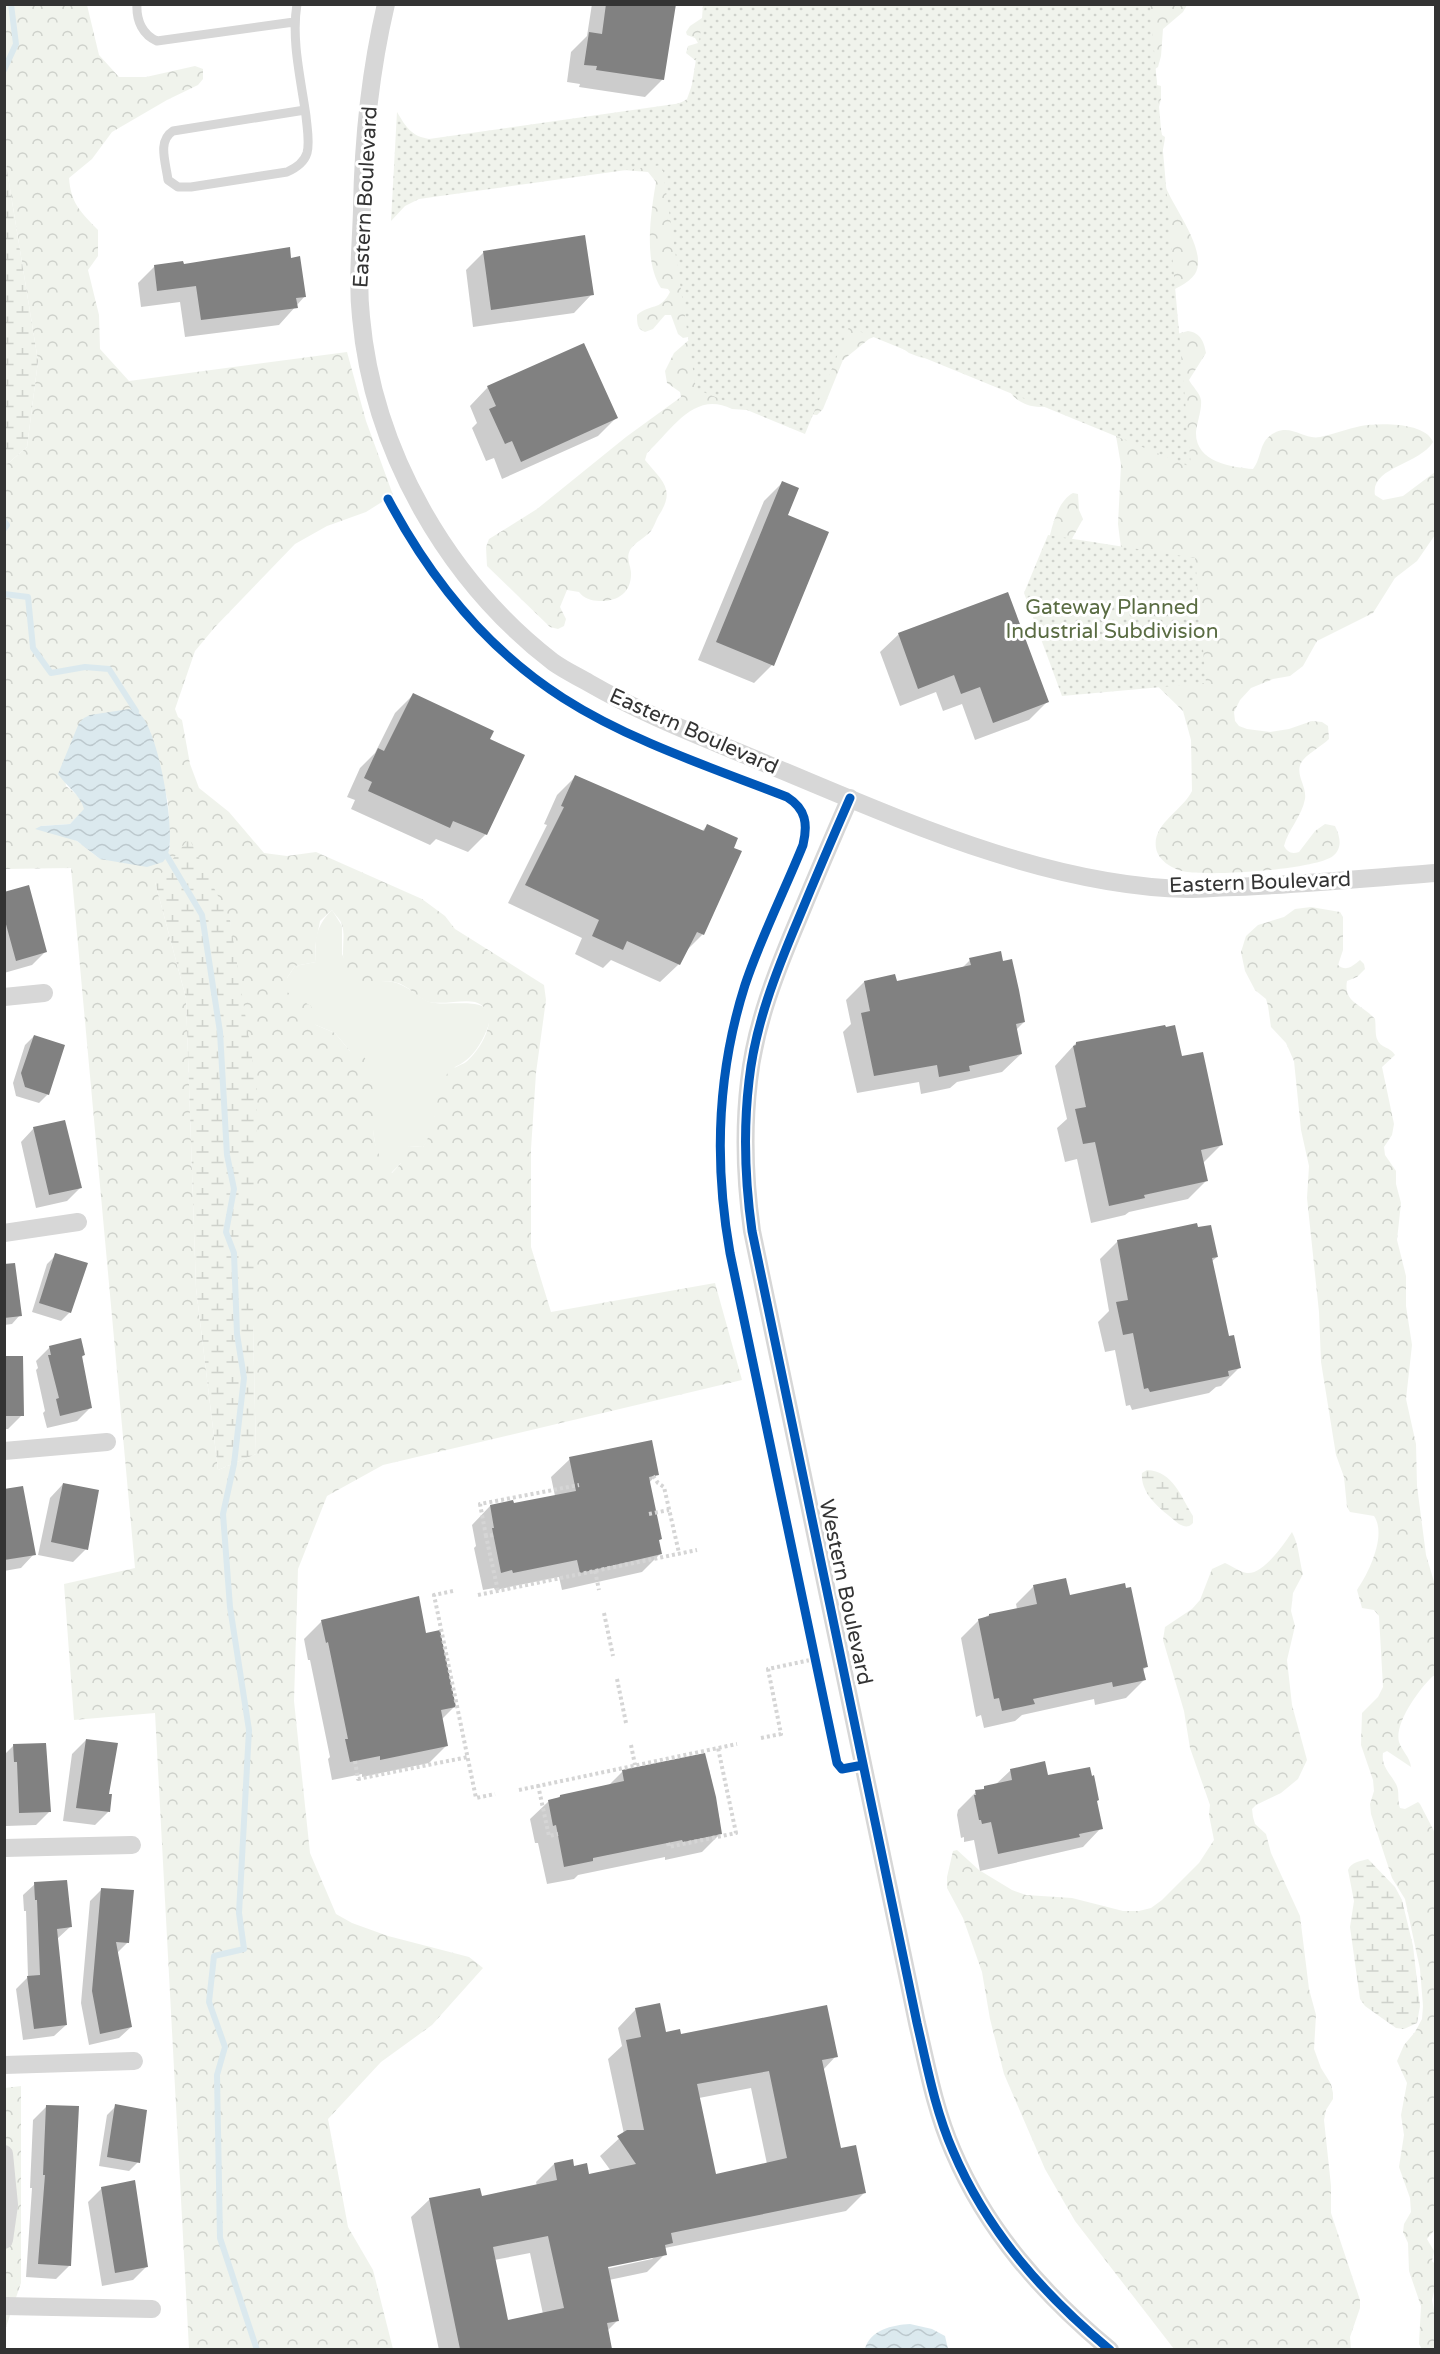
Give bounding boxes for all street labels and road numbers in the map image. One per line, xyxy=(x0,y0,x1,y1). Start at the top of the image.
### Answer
street label: Eastern Boulevard xyxy=(348,106,383,289)
street label: Eastern Boulevard xyxy=(606,683,782,780)
street label: Eastern Boulevard xyxy=(1169,867,1351,898)
street label: Western Boulevard xyxy=(814,1497,877,1687)

